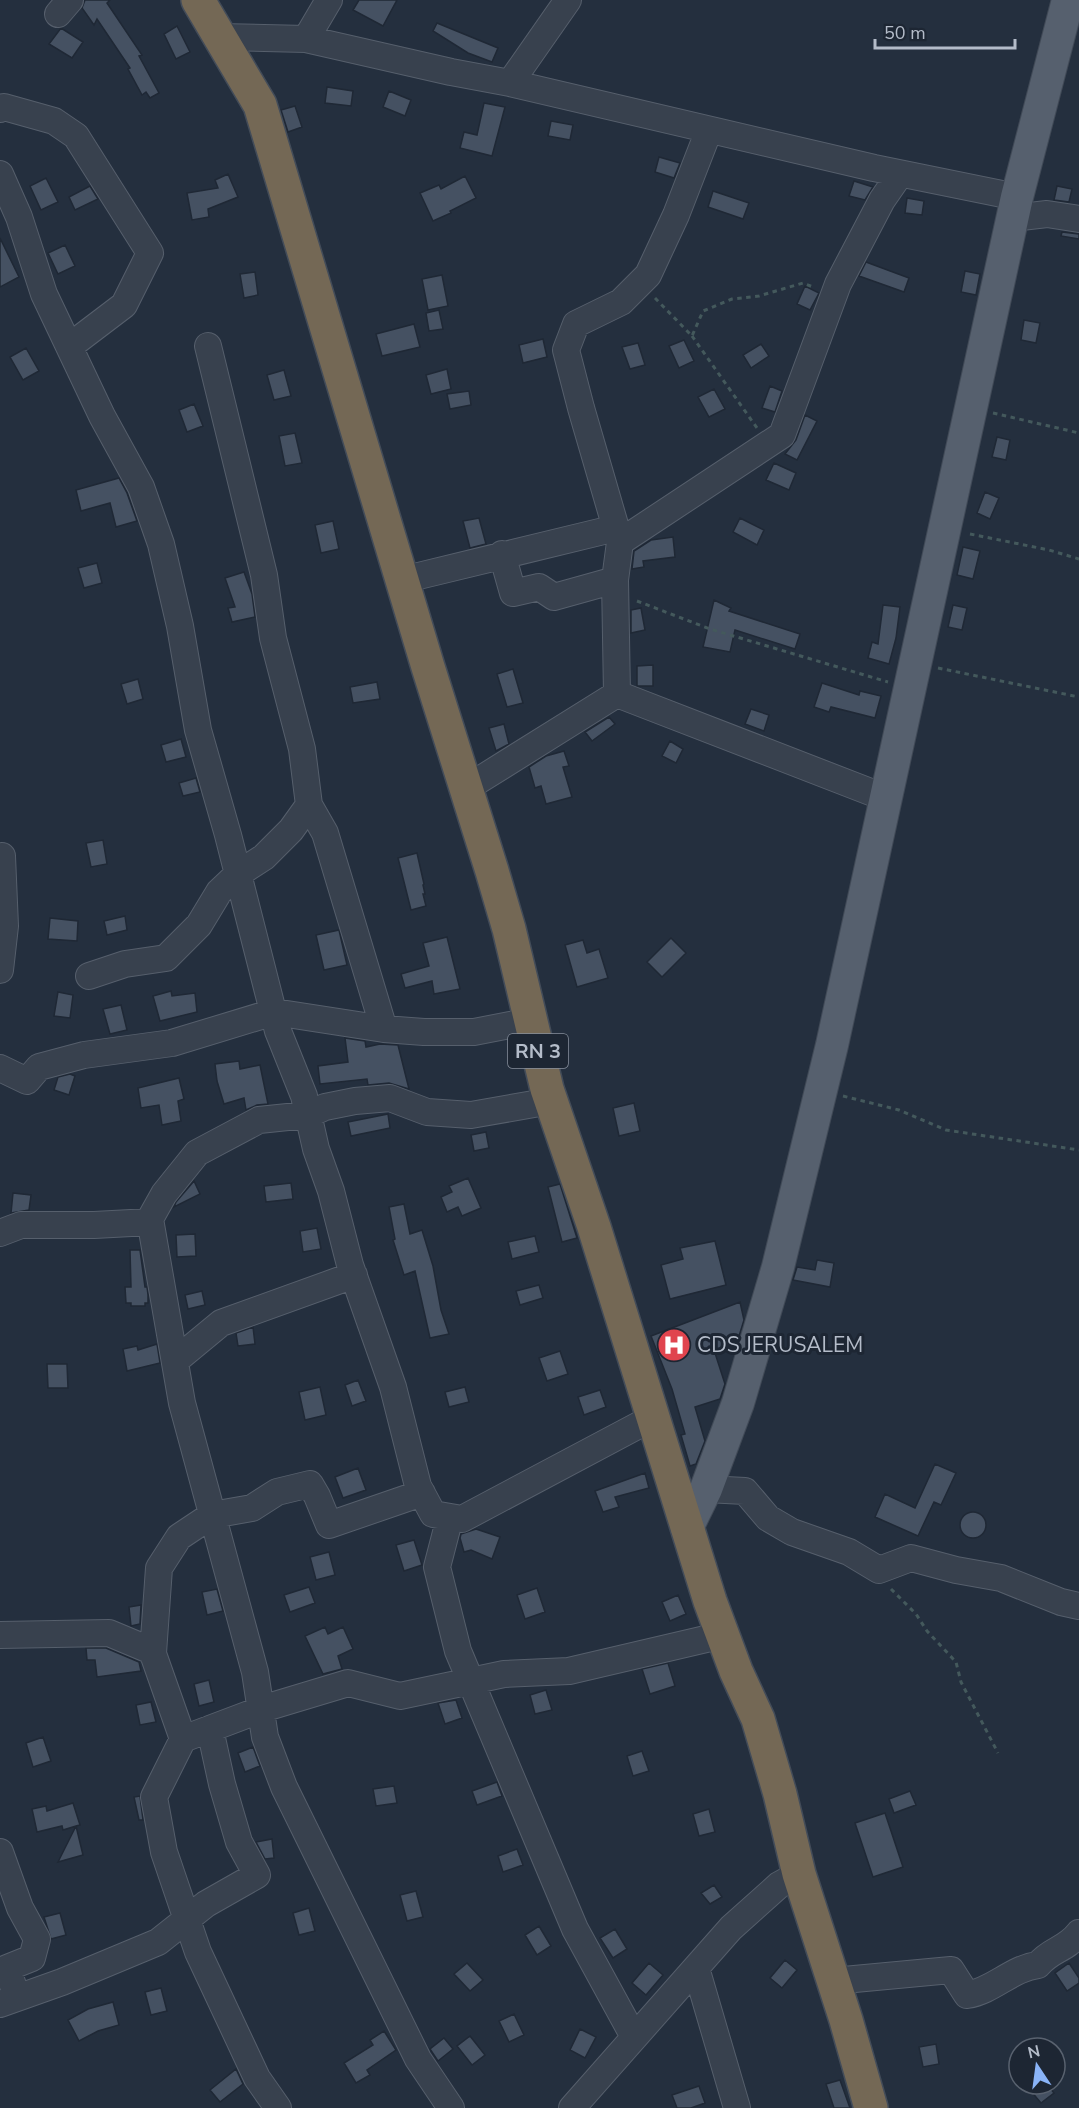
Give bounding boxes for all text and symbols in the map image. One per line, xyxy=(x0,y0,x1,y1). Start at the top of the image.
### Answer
scale bar xyxy=(875,12,1014,50)
text: 50 m xyxy=(884,21,926,45)
road number: RN 3 xyxy=(508,1034,568,1068)
hospital icon: CDS JERUSALEM xyxy=(656,1327,692,1363)
place label: CDS JERUSALEM xyxy=(697,1331,863,1359)
north arrow xyxy=(1007,2036,1067,2096)
text: N xyxy=(1026,2040,1042,2064)

